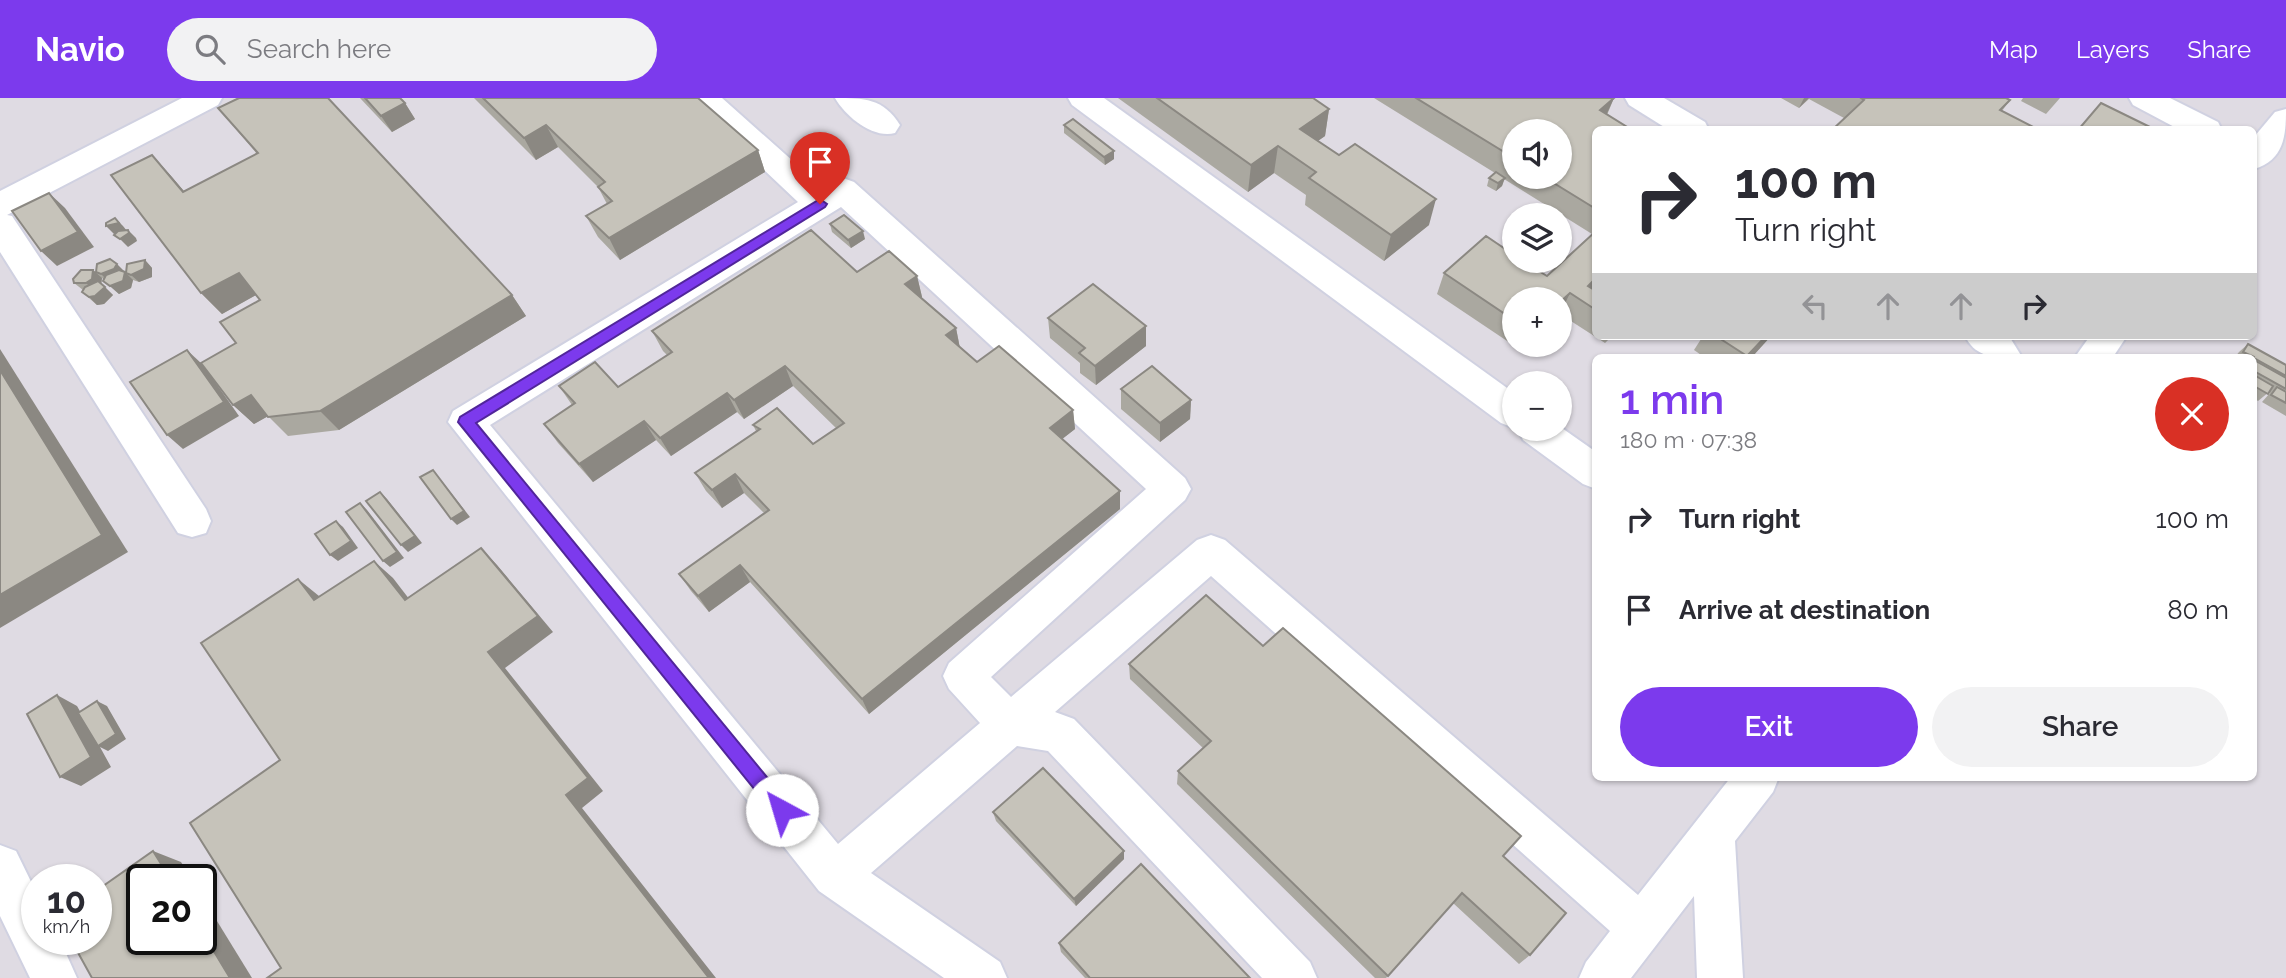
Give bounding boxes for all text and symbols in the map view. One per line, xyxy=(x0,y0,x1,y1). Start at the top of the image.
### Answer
search box xyxy=(167,18,657,81)
text: Navio xyxy=(35,30,125,69)
icon: search xyxy=(191,30,229,68)
text: Search here xyxy=(247,34,391,64)
text: Map xyxy=(1989,35,2038,64)
text: Layers xyxy=(2076,35,2149,64)
text: Share xyxy=(2187,35,2251,64)
map controls xyxy=(1502,119,1572,441)
button: sound xyxy=(1502,119,1572,189)
pin xyxy=(790,132,850,204)
icon: arrive xyxy=(801,143,839,181)
text: 100 m xyxy=(1735,152,1877,209)
icon: right xyxy=(1620,154,1711,245)
button: layers xyxy=(1502,203,1572,273)
text: Turn right xyxy=(1735,211,1876,248)
button: + xyxy=(1502,287,1572,357)
icon: left xyxy=(1796,287,1834,325)
icon: ahead xyxy=(1869,287,1907,325)
icon: ahead xyxy=(1942,287,1980,325)
icon: right xyxy=(2015,287,2053,325)
button: − xyxy=(1502,371,1572,441)
text: 1 min xyxy=(1620,375,1724,424)
button: close xyxy=(2155,377,2229,451)
text: 180 m · 07:38 xyxy=(1620,426,1757,453)
icon: right xyxy=(1620,500,1658,538)
text: Turn right xyxy=(1679,504,1800,534)
text: 100 m xyxy=(2156,504,2229,534)
icon: arrive xyxy=(1620,591,1658,629)
text: Arrive at destination xyxy=(1679,595,1930,625)
text: 80 m xyxy=(2167,595,2229,625)
button: Exit xyxy=(1620,687,1918,767)
button: Share xyxy=(1932,687,2229,767)
position arrow xyxy=(745,773,819,847)
speed limit sign: 20 xyxy=(126,864,217,955)
text: 10 xyxy=(47,880,86,921)
text: km/h xyxy=(43,916,90,937)

